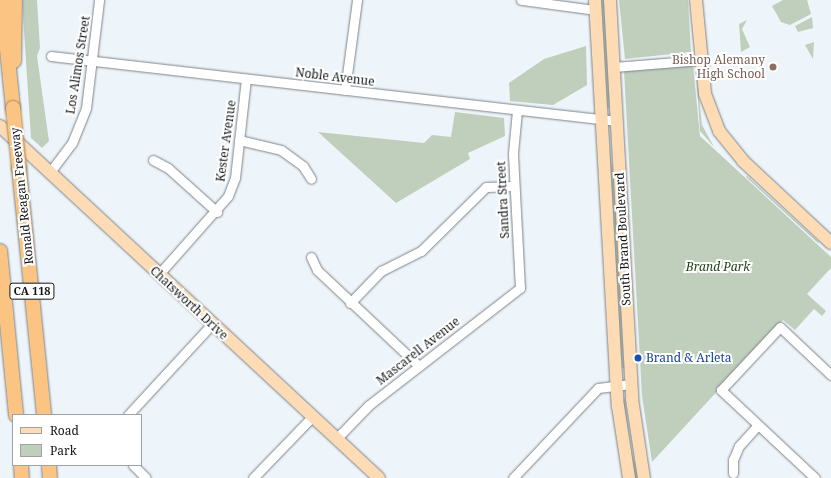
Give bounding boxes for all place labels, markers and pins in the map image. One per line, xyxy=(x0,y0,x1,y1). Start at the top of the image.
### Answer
place label: Bishop Alemany High School xyxy=(672,53,765,81)
marker: Bishop Alemany High School xyxy=(768,62,778,72)
place label: Brand & Arleta xyxy=(646,351,731,365)
marker: Brand & Arleta xyxy=(633,353,643,363)

